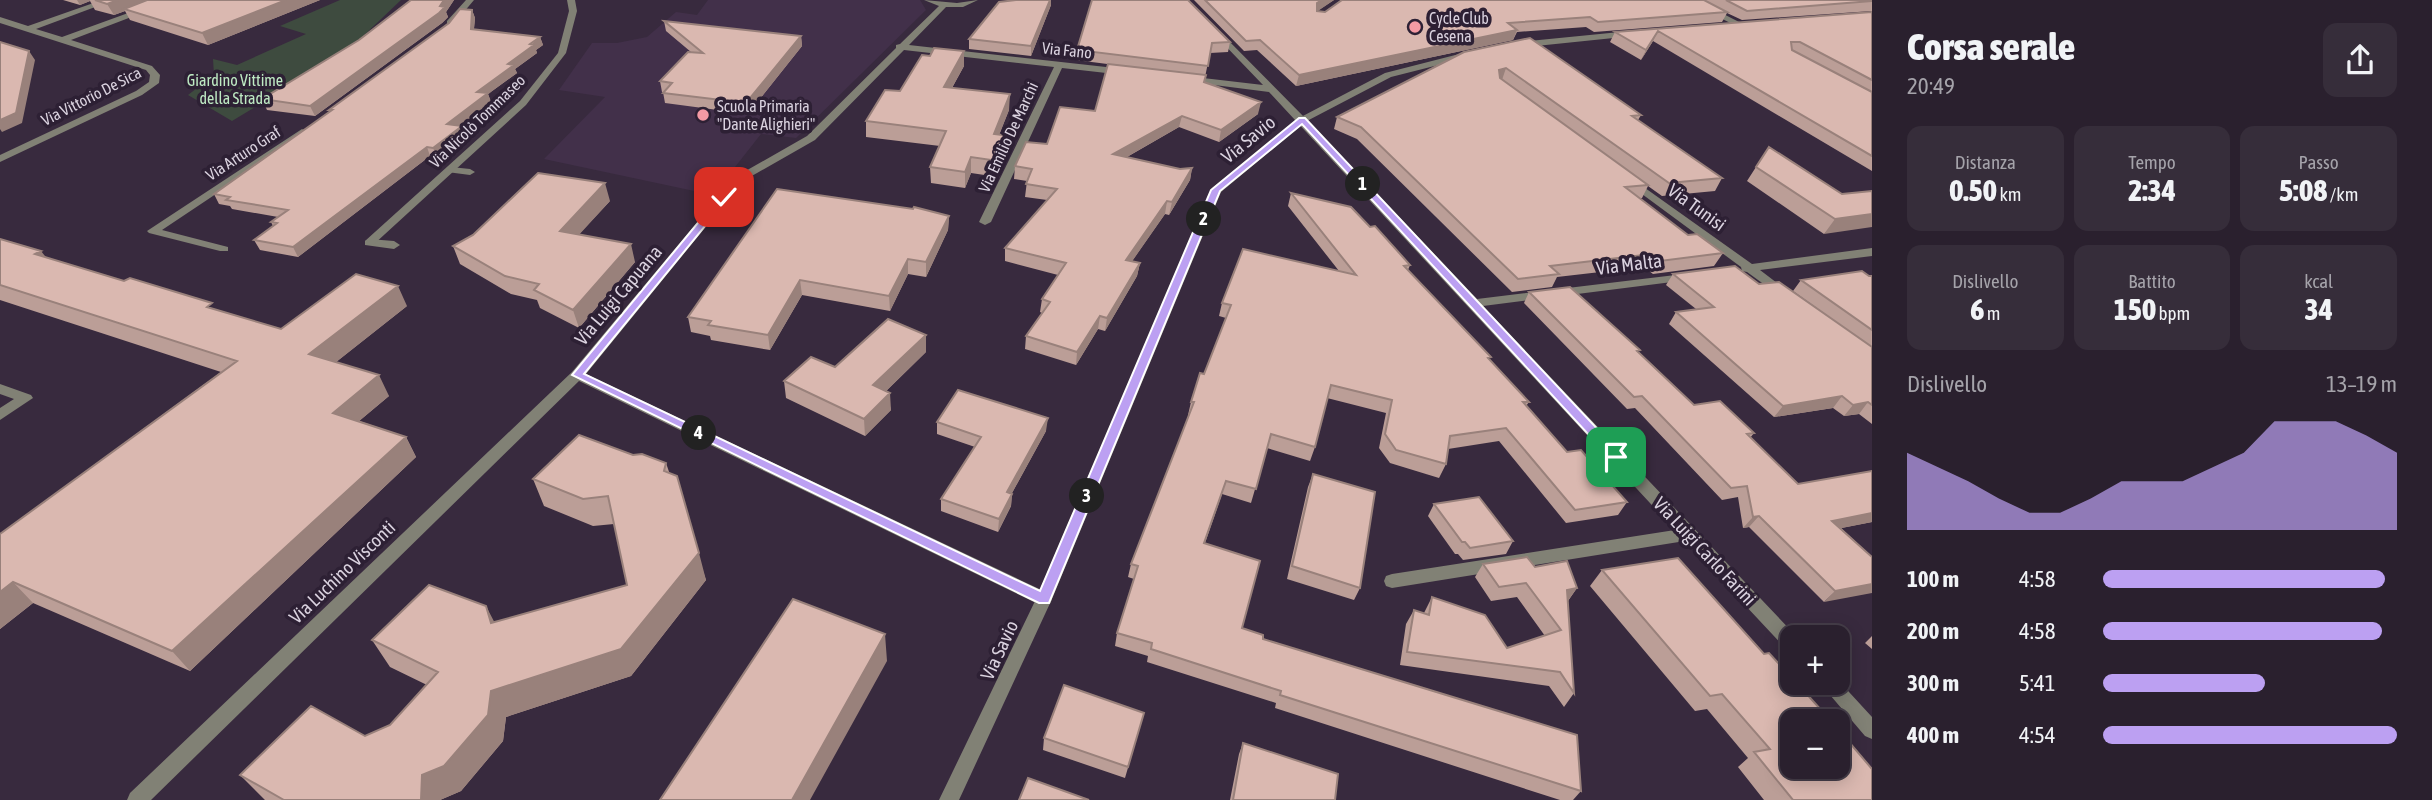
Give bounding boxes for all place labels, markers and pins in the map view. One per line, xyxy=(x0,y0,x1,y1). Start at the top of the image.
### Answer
place label: Cycle Club Cesena xyxy=(1429,9,1489,45)
marker: Cycle Club Cesena xyxy=(1407,19,1423,35)
place label: Scuola Primaria "Dante Alighieri" xyxy=(717,97,815,134)
marker: Scuola Primaria "Dante Alighieri" xyxy=(695,107,711,123)
pin: 1 xyxy=(1346,166,1380,202)
pin xyxy=(694,167,754,227)
pin: 2 xyxy=(1186,202,1222,236)
pin: 4 xyxy=(682,416,716,450)
pin xyxy=(1586,427,1646,487)
pin: 3 xyxy=(1070,478,1104,514)

